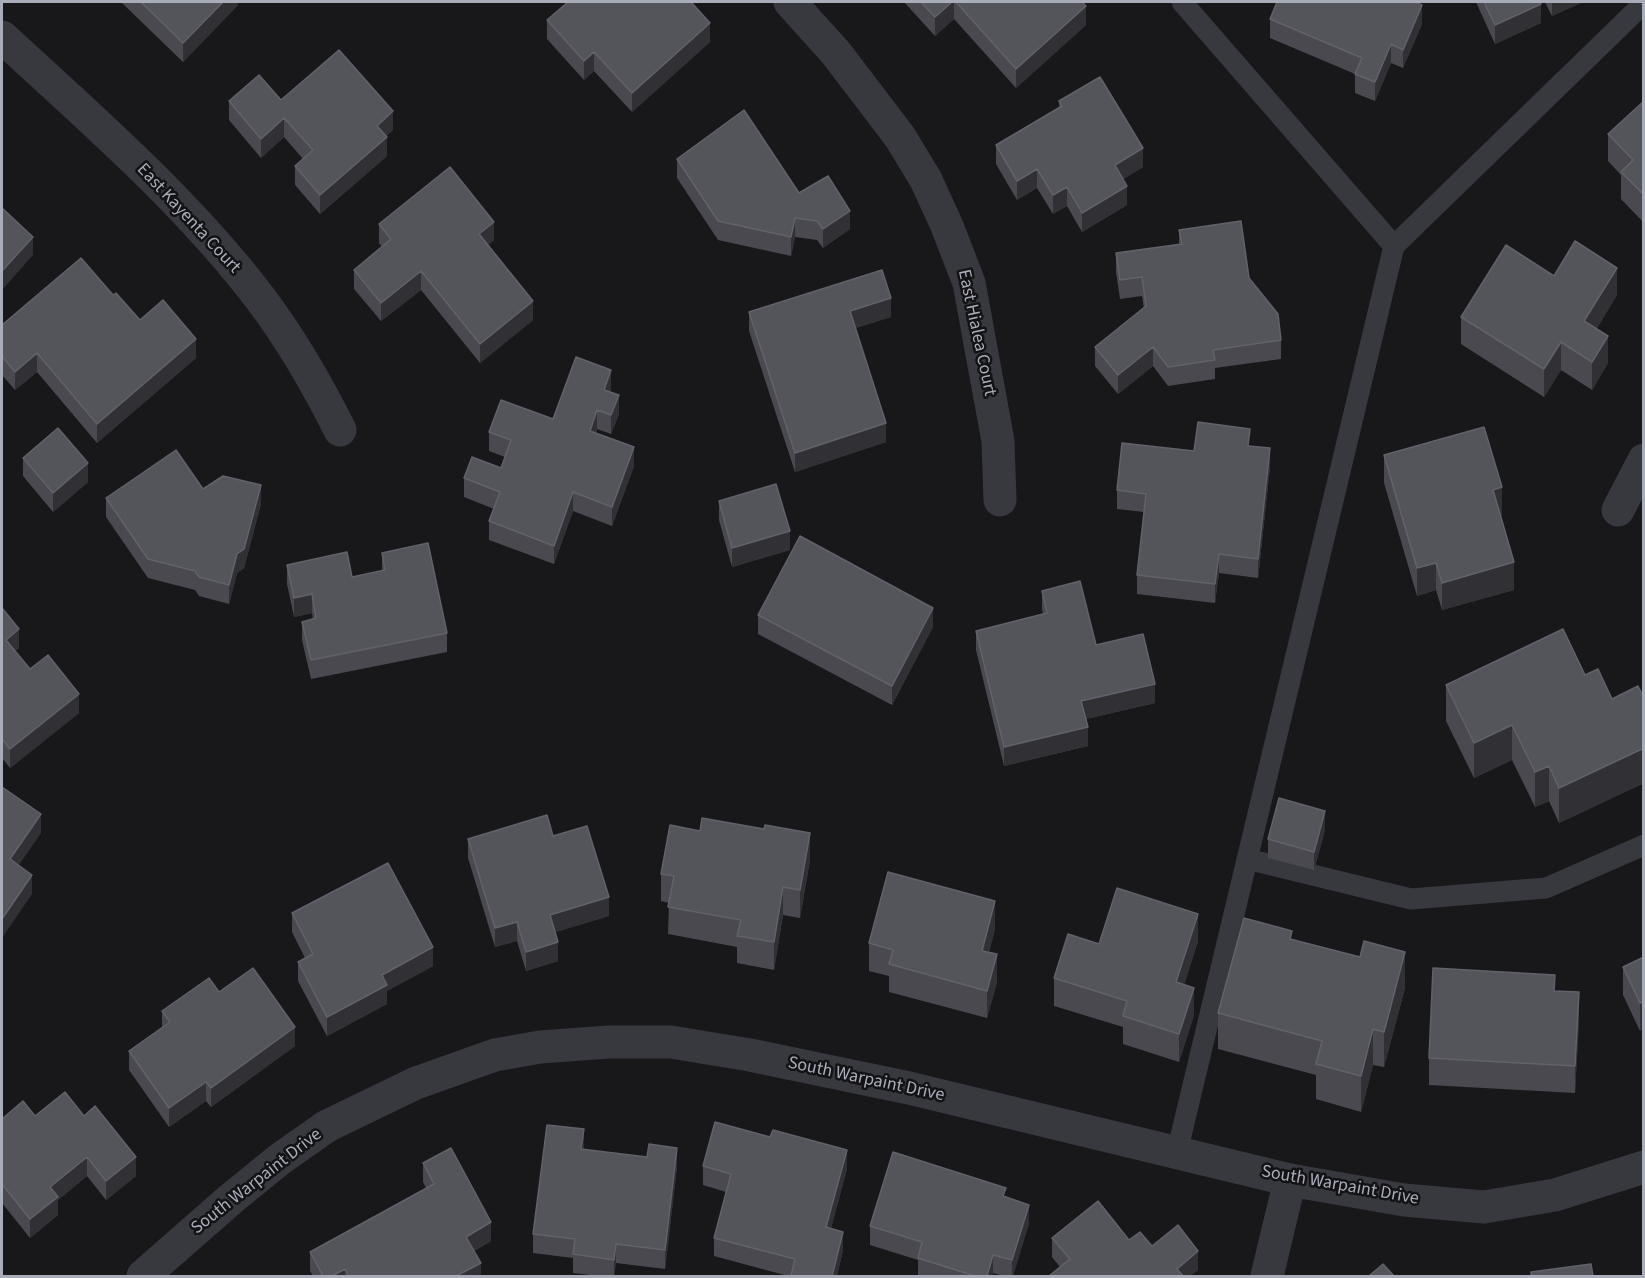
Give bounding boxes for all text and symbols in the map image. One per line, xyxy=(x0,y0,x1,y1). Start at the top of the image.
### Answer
street label: East Kayenta Court xyxy=(131,160,245,278)
street label: East Hialea Court xyxy=(952,268,1000,398)
street label: South Warpaint Drive xyxy=(786,1053,946,1107)
street label: South Warpaint Drive xyxy=(187,1124,327,1240)
street label: South Warpaint Drive xyxy=(1260,1162,1420,1210)

